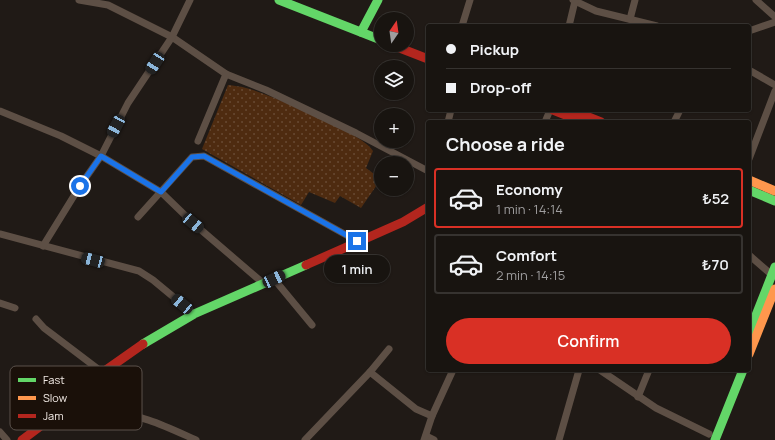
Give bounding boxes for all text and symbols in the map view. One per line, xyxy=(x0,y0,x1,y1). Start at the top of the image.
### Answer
north arrow xyxy=(374,12,414,52)
map controls xyxy=(374,12,414,196)
text: Pickup xyxy=(470,39,519,60)
car xyxy=(143,50,167,76)
button: layers xyxy=(374,60,414,100)
text: Drop-off xyxy=(470,77,531,98)
button: + xyxy=(374,108,414,148)
car xyxy=(105,113,127,139)
text: Choose a ride xyxy=(446,132,565,156)
button: − xyxy=(374,156,414,196)
route start xyxy=(71,177,89,195)
text: Economy xyxy=(496,179,563,200)
icon: car xyxy=(448,180,484,216)
text: ₺52 xyxy=(702,188,729,209)
text: 1 min · 14:14 xyxy=(496,200,563,218)
car xyxy=(180,211,206,235)
route end xyxy=(348,232,366,250)
text: Comfort xyxy=(496,245,557,266)
icon: car xyxy=(448,246,484,282)
car xyxy=(80,251,106,269)
text: ₺70 xyxy=(702,254,729,275)
callout: 1 min xyxy=(324,255,390,283)
text: 1 min xyxy=(342,260,373,278)
text: 2 min · 14:15 xyxy=(496,266,565,284)
car xyxy=(261,268,287,290)
car xyxy=(169,292,195,316)
button: Confirm xyxy=(446,318,731,364)
legend xyxy=(10,366,142,430)
text: Fast xyxy=(43,372,65,387)
text: Slow xyxy=(43,390,68,405)
text: Jam xyxy=(43,408,64,423)

